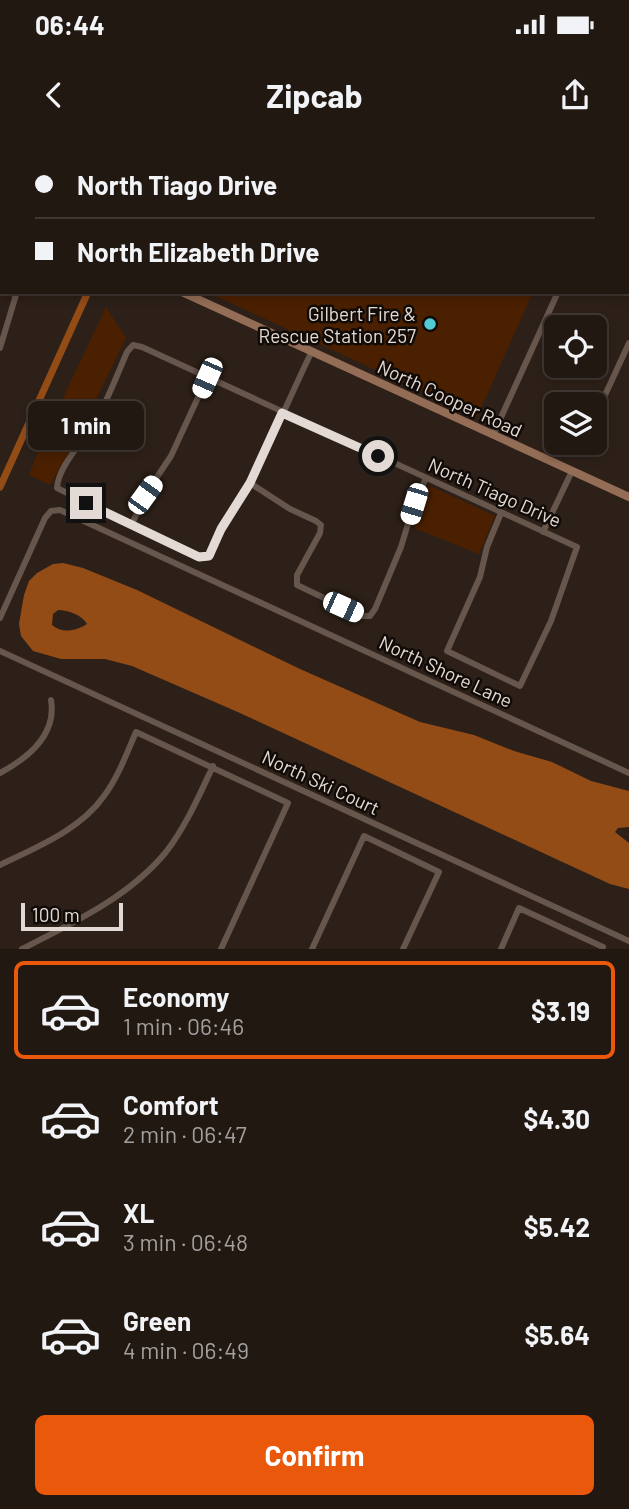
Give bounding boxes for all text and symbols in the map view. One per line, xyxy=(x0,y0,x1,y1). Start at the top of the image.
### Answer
text: 06:44 xyxy=(35,9,105,40)
icon: back xyxy=(35,76,73,114)
text: Zipcab xyxy=(266,76,363,114)
icon: share xyxy=(556,76,594,114)
text: North Tiago Drive xyxy=(77,169,277,200)
text: North Elizabeth Drive xyxy=(77,236,319,267)
place label: Gilbert Fire & Rescue Station 257 xyxy=(259,302,416,347)
map controls xyxy=(544,315,607,455)
button: locate xyxy=(544,315,607,378)
marker: Gilbert Fire & Rescue Station 257 xyxy=(422,316,438,332)
street label: North Cooper Road xyxy=(374,354,526,442)
car xyxy=(189,355,226,401)
button: layers xyxy=(544,392,607,455)
callout: 1 min xyxy=(28,402,144,450)
text: 1 min xyxy=(61,411,111,439)
route start xyxy=(362,440,394,472)
street label: North Tiago Drive xyxy=(425,452,565,532)
car xyxy=(125,472,166,518)
car xyxy=(398,481,431,527)
route end xyxy=(70,487,102,519)
car xyxy=(320,589,367,625)
street label: North Shore Lane xyxy=(376,630,516,712)
street label: North Ski Court xyxy=(259,745,383,819)
scale bar xyxy=(21,900,122,932)
text: 100 m xyxy=(32,903,80,926)
icon: car xyxy=(39,979,102,1042)
text: Economy xyxy=(123,981,229,1012)
text: $3.19 xyxy=(531,995,590,1026)
text: 1 min · 06:46 xyxy=(123,1012,244,1040)
icon: car xyxy=(39,1087,102,1150)
text: Comfort xyxy=(123,1089,219,1120)
text: $4.30 xyxy=(524,1103,590,1134)
text: 2 min · 06:47 xyxy=(123,1120,247,1148)
icon: car xyxy=(39,1195,102,1258)
text: XL xyxy=(123,1197,154,1228)
text: $5.42 xyxy=(524,1211,590,1242)
text: 3 min · 06:48 xyxy=(123,1228,248,1256)
icon: car xyxy=(39,1303,102,1366)
text: Green xyxy=(123,1305,191,1336)
text: $5.64 xyxy=(524,1319,590,1350)
text: 4 min · 06:49 xyxy=(123,1336,249,1364)
button: Confirm xyxy=(35,1415,594,1495)

